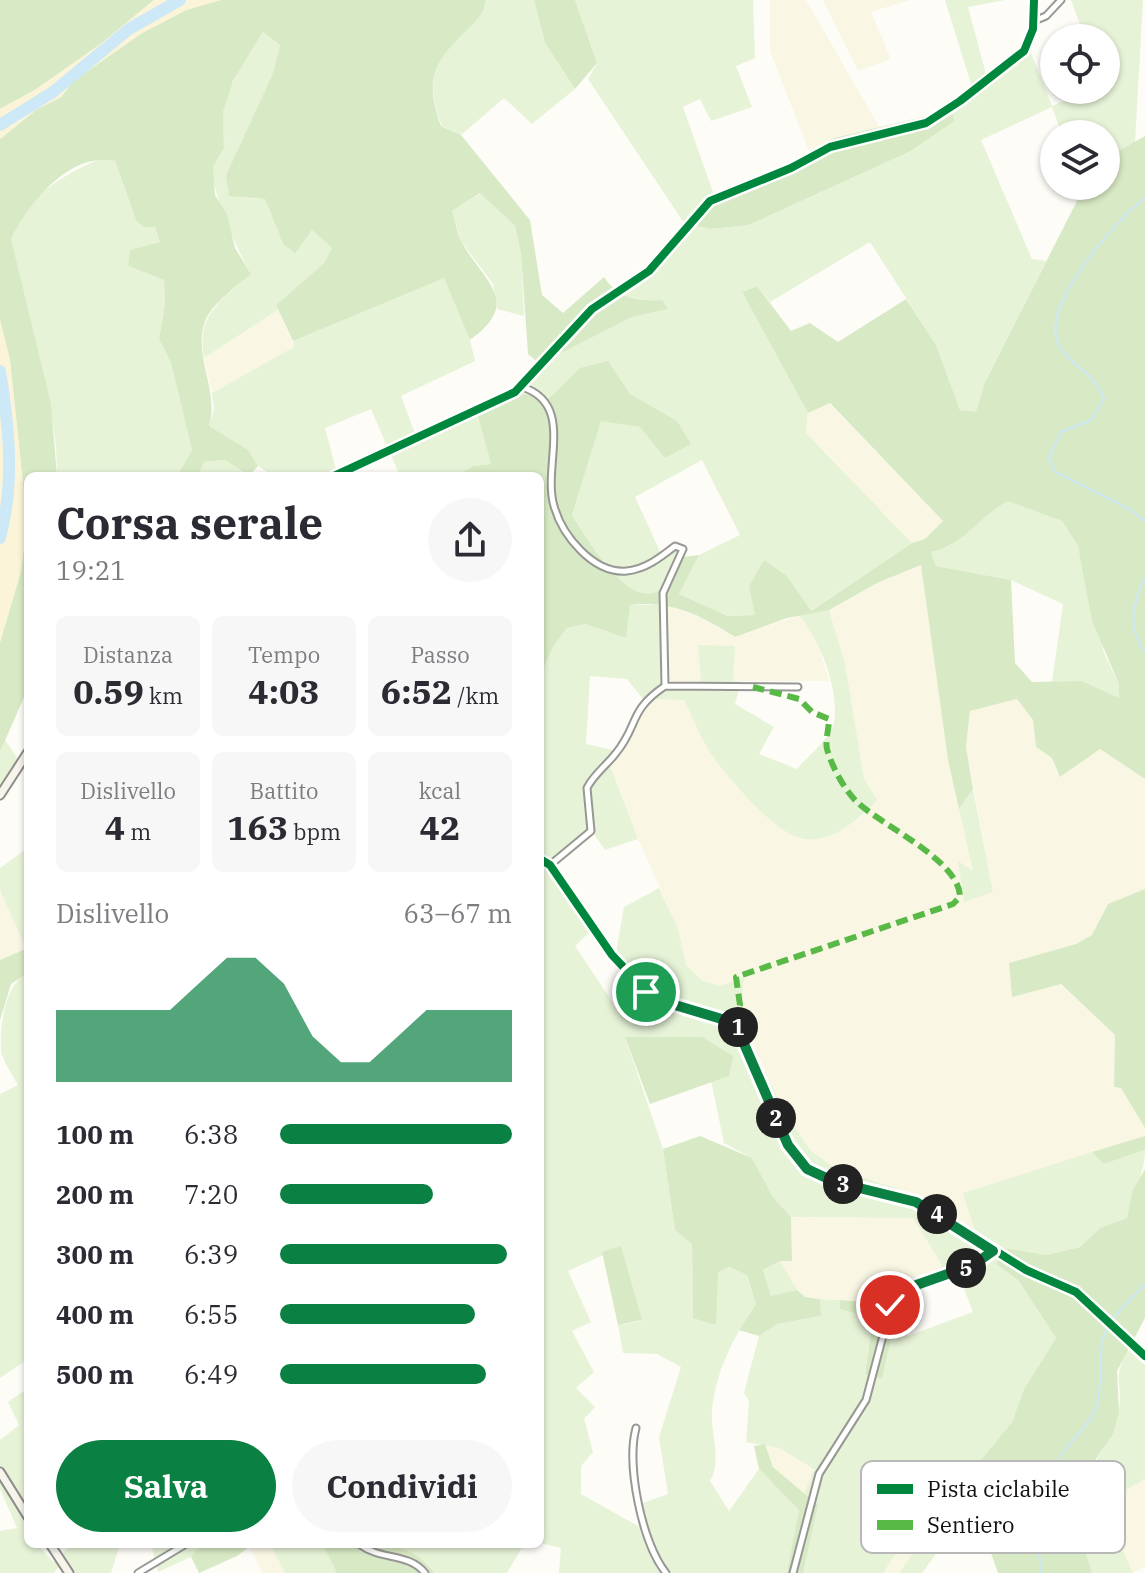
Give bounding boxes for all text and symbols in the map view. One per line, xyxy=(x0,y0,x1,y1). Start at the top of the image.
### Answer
map controls xyxy=(1040,24,1120,200)
button: locate xyxy=(1040,24,1120,104)
button: layers xyxy=(1040,120,1120,200)
text: Corsa serale xyxy=(56,494,323,551)
button: share xyxy=(428,498,512,582)
text: 19:21 xyxy=(56,553,126,587)
text: Distanza xyxy=(83,640,173,669)
text: Tempo xyxy=(248,640,320,669)
text: Passo xyxy=(410,640,470,669)
text: 0.59 xyxy=(73,669,144,713)
text: 4:03 xyxy=(248,669,320,713)
text: 6:52 xyxy=(381,669,452,713)
text: km xyxy=(144,681,183,710)
text: /km xyxy=(452,681,499,710)
text: Dislivello xyxy=(80,776,176,805)
text: Battito xyxy=(250,776,318,805)
text: kcal xyxy=(419,776,461,805)
text: 4 xyxy=(105,805,125,849)
text: 163 xyxy=(227,805,288,849)
text: 42 xyxy=(420,805,460,849)
text: m xyxy=(125,817,151,846)
text: bpm xyxy=(288,817,341,846)
text: Dislivello xyxy=(56,896,169,930)
text: 63–67 m xyxy=(404,896,512,930)
pin xyxy=(612,958,680,1026)
icon: arrive xyxy=(624,970,668,1014)
pin: 1 xyxy=(718,1007,758,1047)
text: 1 xyxy=(731,1012,745,1041)
pin: 2 xyxy=(756,1098,796,1138)
text: 2 xyxy=(769,1103,783,1132)
text: 100 m xyxy=(56,1117,134,1151)
text: 6:38 xyxy=(184,1117,238,1151)
pin: 3 xyxy=(823,1164,863,1204)
text: 3 xyxy=(836,1169,850,1198)
text: 200 m xyxy=(56,1177,134,1211)
text: 7:20 xyxy=(184,1177,238,1211)
pin: 4 xyxy=(917,1194,957,1234)
text: 4 xyxy=(930,1199,944,1228)
text: 300 m xyxy=(56,1237,134,1271)
text: 6:39 xyxy=(184,1237,238,1271)
pin: 5 xyxy=(946,1248,986,1288)
text: 5 xyxy=(959,1253,973,1282)
pin xyxy=(856,1271,924,1339)
icon: check xyxy=(868,1283,912,1327)
text: 400 m xyxy=(56,1297,134,1331)
text: 6:55 xyxy=(184,1297,238,1331)
text: 500 m xyxy=(56,1357,134,1391)
text: 6:49 xyxy=(184,1357,238,1391)
button: Salva xyxy=(56,1440,276,1532)
button: Condividi xyxy=(292,1440,512,1532)
legend xyxy=(861,1461,1125,1553)
text: Pista ciclabile xyxy=(927,1474,1070,1503)
text: Sentiero xyxy=(927,1510,1014,1539)

